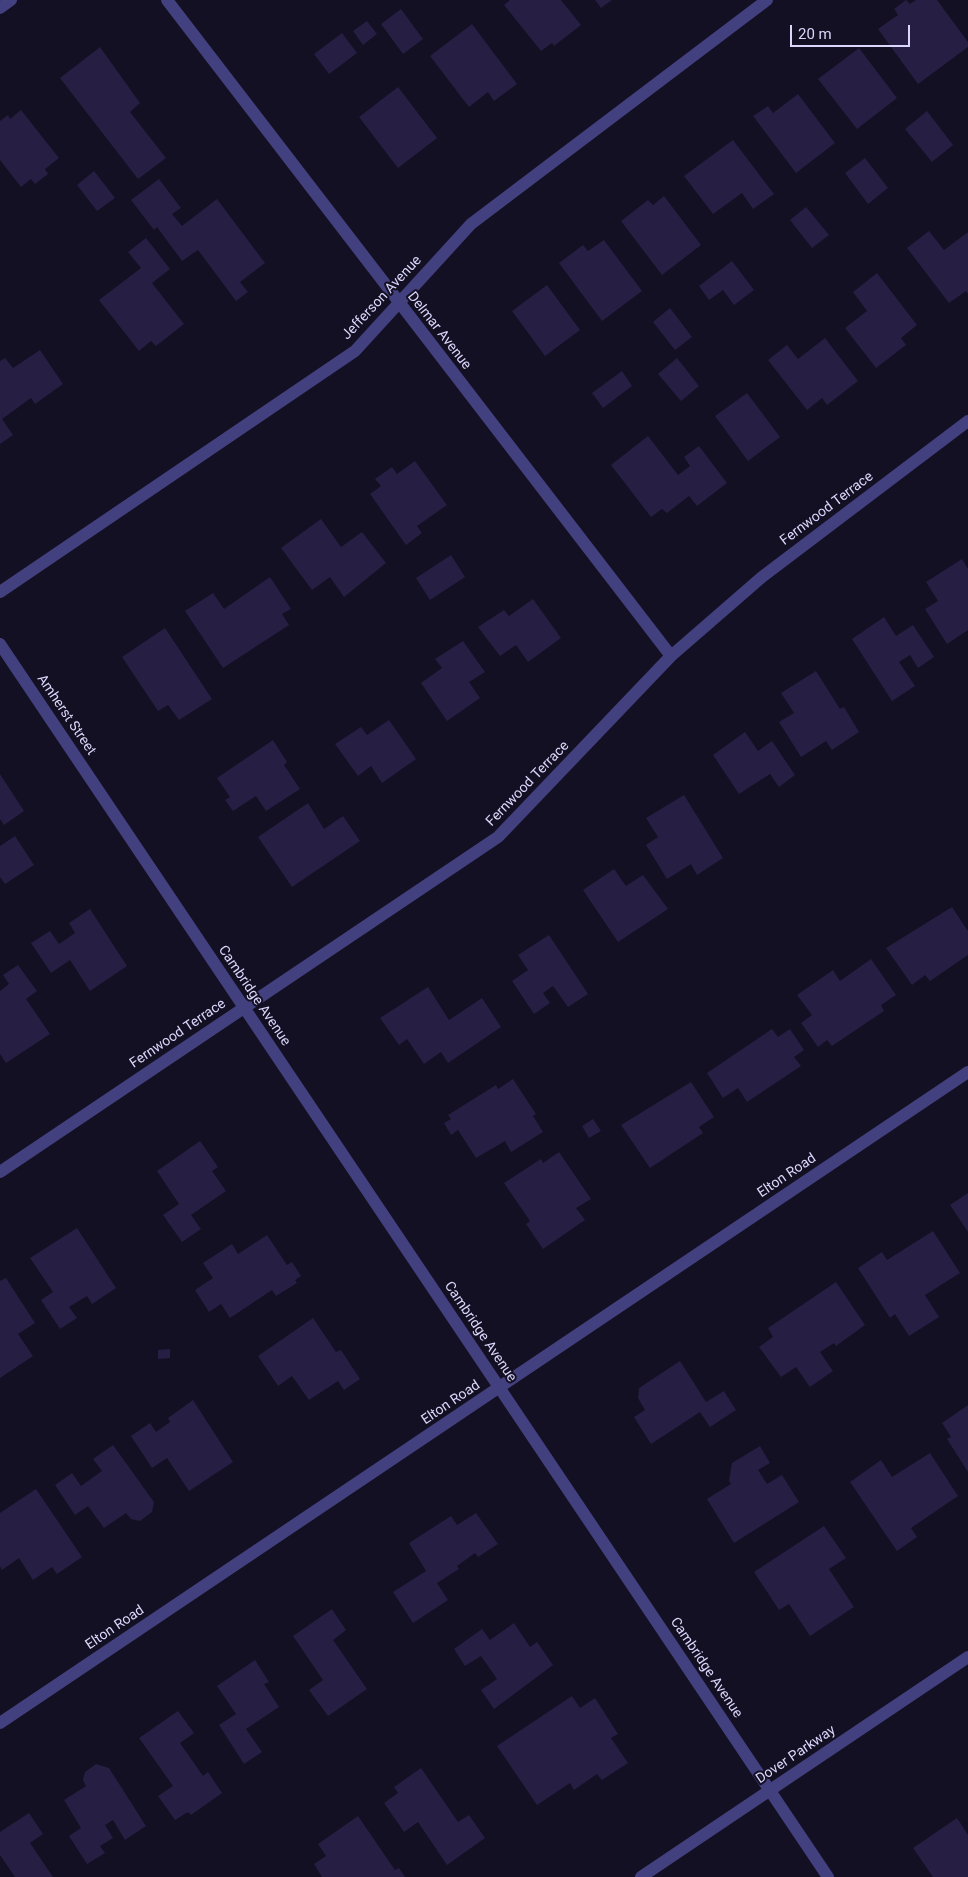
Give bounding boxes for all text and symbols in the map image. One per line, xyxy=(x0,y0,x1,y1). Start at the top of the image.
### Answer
scale bar xyxy=(793,15,913,47)
text: 20 m xyxy=(798,25,832,43)
street label: Jefferson Avenue xyxy=(339,252,425,344)
street label: Delmar Avenue xyxy=(403,289,475,373)
street label: Fernwood Terrace xyxy=(777,469,877,549)
street label: Amherst Street xyxy=(33,672,99,758)
street label: Fernwood Terrace xyxy=(483,738,573,830)
street label: Cambridge Avenue xyxy=(214,943,294,1049)
street label: Fernwood Terrace xyxy=(127,996,229,1072)
street label: Elton Road xyxy=(754,1150,820,1202)
street label: Cambridge Avenue xyxy=(440,1279,520,1385)
street label: Elton Road xyxy=(418,1377,484,1429)
street label: Elton Road xyxy=(82,1602,148,1654)
street label: Cambridge Avenue xyxy=(666,1615,746,1721)
street label: Dover Parkway xyxy=(753,1722,839,1788)

